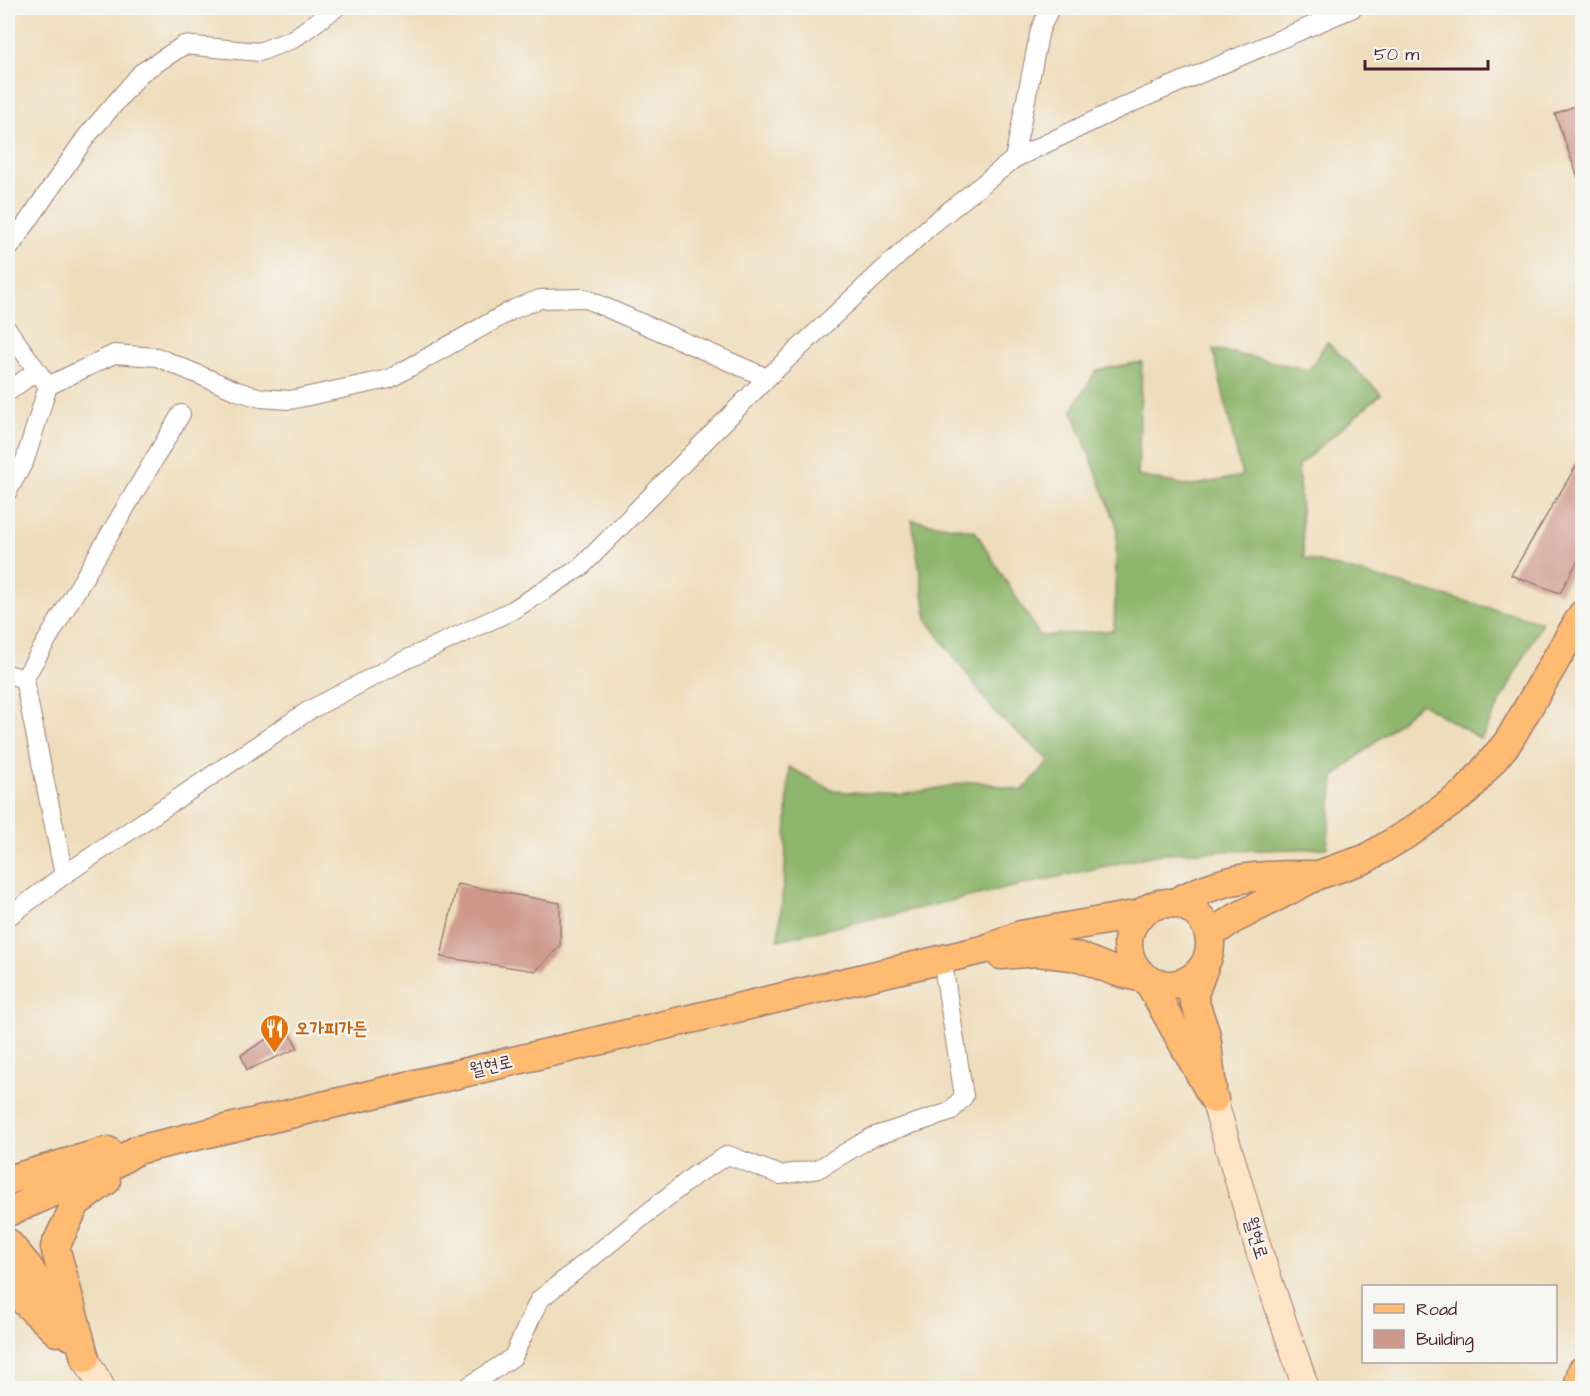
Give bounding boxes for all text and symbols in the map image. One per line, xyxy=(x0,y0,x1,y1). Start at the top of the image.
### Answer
scale bar xyxy=(1365,33,1488,71)
text: 50 m xyxy=(1374,42,1419,67)
restaurant icon: 오가피가든 xyxy=(258,1012,290,1054)
place label: 오가피가든 xyxy=(295,1016,367,1041)
street label: 월현로 xyxy=(467,1049,515,1083)
street label: 월현로 xyxy=(1238,1214,1274,1262)
legend xyxy=(1362,1285,1557,1363)
text: Road xyxy=(1416,1297,1457,1322)
text: Building xyxy=(1416,1327,1474,1353)

